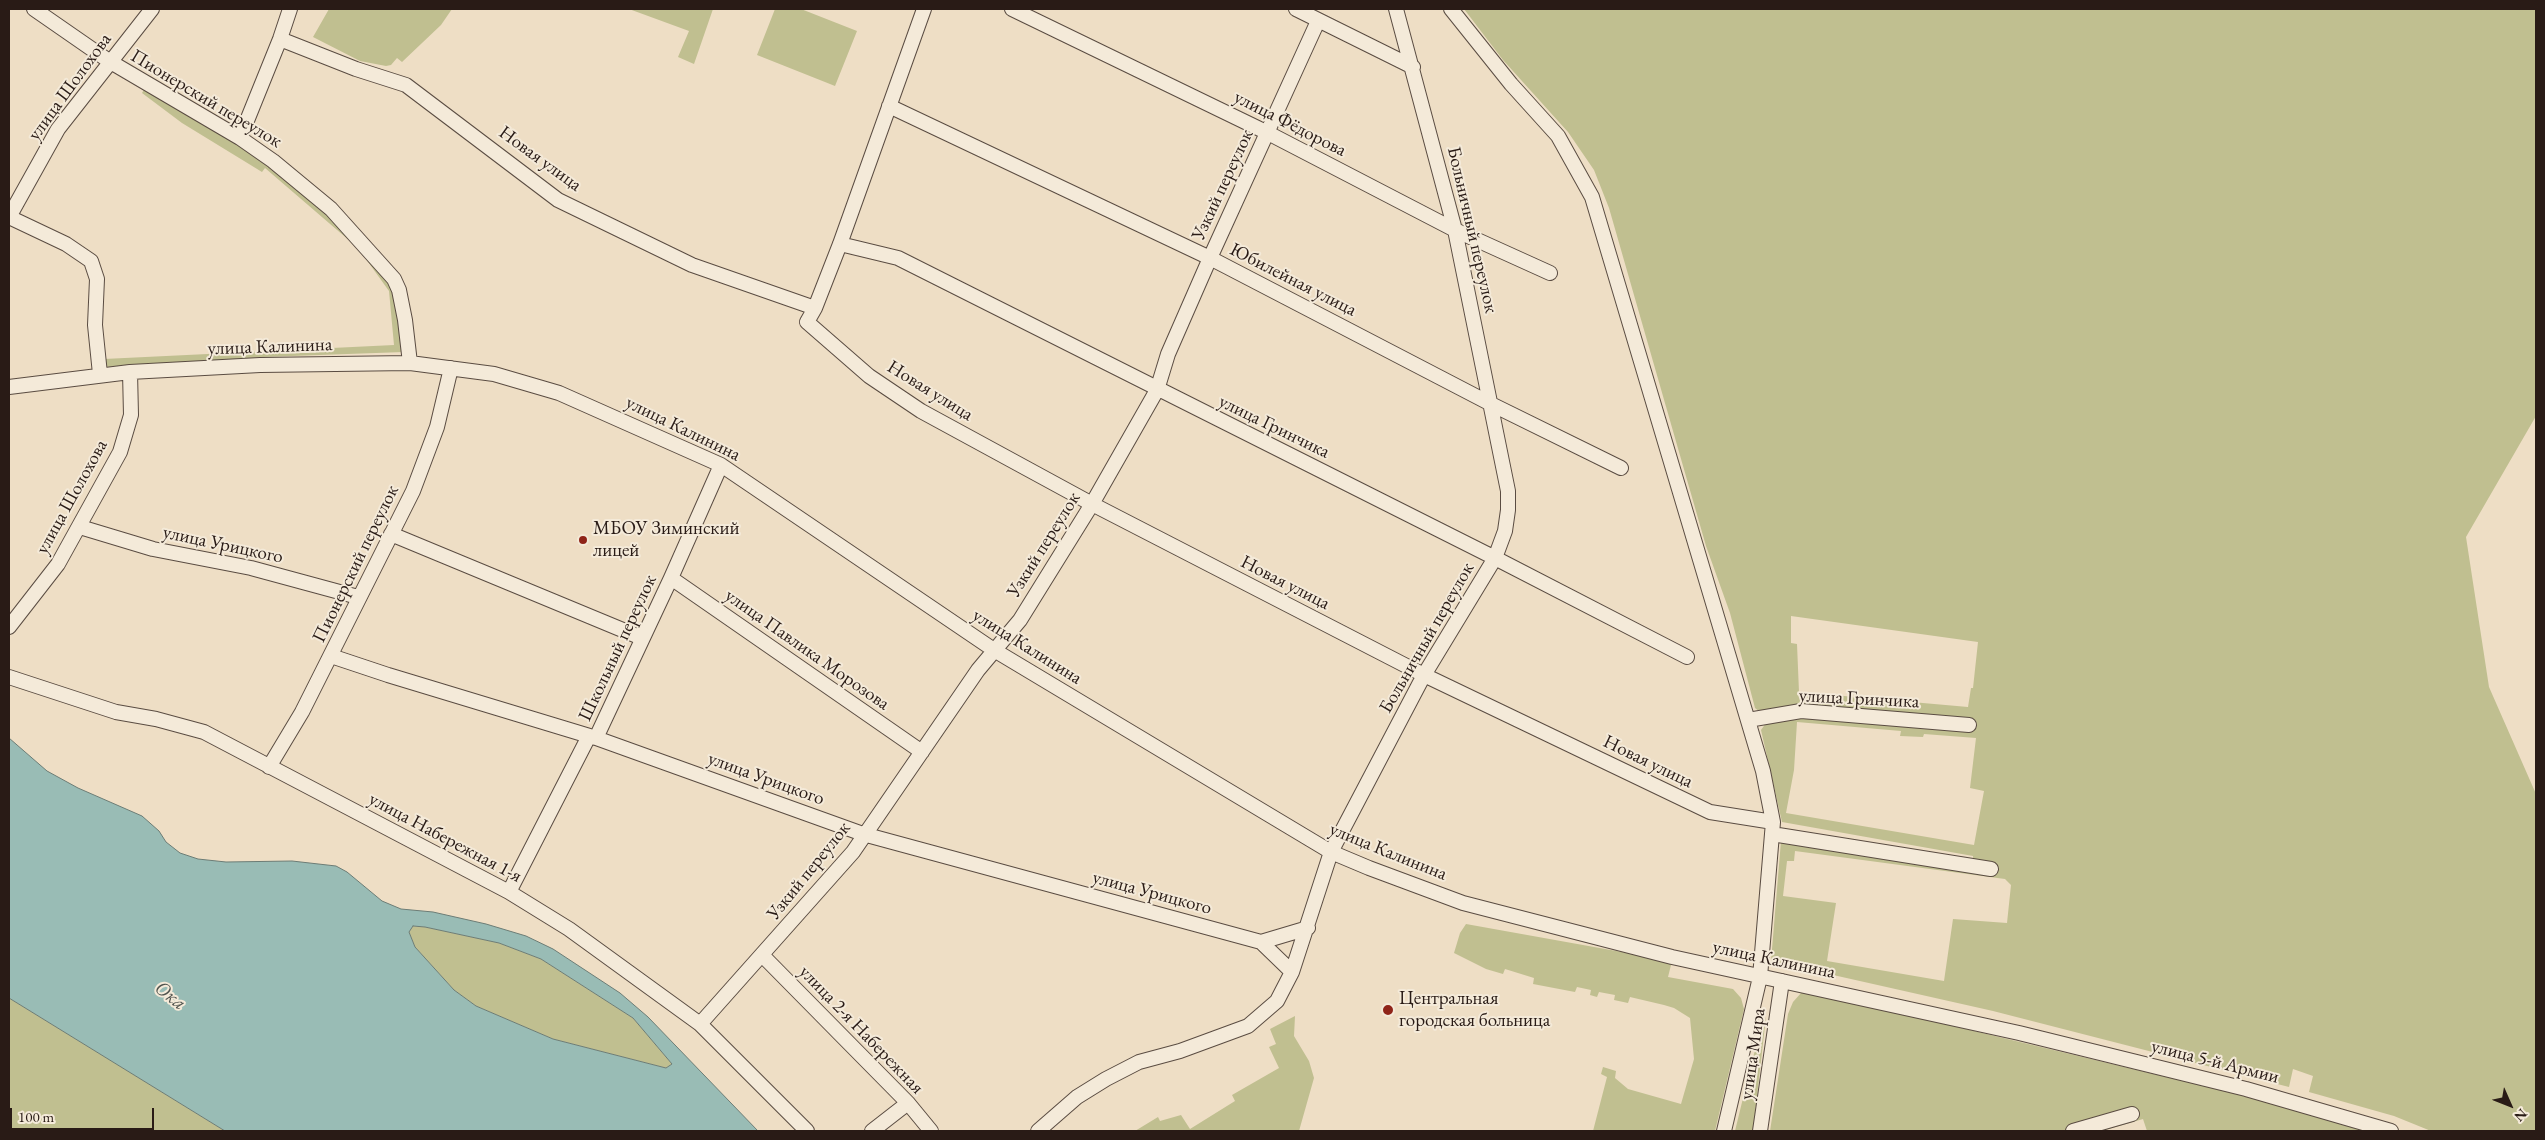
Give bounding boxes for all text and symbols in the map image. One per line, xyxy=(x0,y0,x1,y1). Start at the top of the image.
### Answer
street label: улица Шолохова xyxy=(23,29,117,145)
street label: Пионерский переулок xyxy=(126,45,286,153)
street label: улица Фёдорова xyxy=(1230,86,1350,162)
street label: Новая улица xyxy=(494,121,586,197)
street label: Узкий переулок xyxy=(1187,126,1259,244)
street label: Больничный переулок xyxy=(1442,145,1502,315)
street label: Юбилейная улица xyxy=(1226,238,1360,322)
street label: улица Калинина xyxy=(207,333,333,361)
street label: Новая улица xyxy=(883,356,977,426)
street label: улица Гринчика xyxy=(1215,390,1333,464)
street label: улица Калинина xyxy=(622,391,744,467)
street label: улица Шолохова xyxy=(31,436,113,558)
street label: Пионерский переулок xyxy=(308,482,404,646)
street label: Узкий переулок xyxy=(1003,488,1085,602)
place label: МБОУ Зиминский лицей xyxy=(593,518,740,562)
street label: улица Урицкого xyxy=(161,521,285,569)
marker: МБОУ Зиминский лицей xyxy=(577,534,589,546)
street label: Новая улица xyxy=(1237,551,1333,615)
street label: Больничный переулок xyxy=(1375,559,1479,717)
street label: Школьный переулок xyxy=(574,571,662,725)
street label: улица Павлика Морозова xyxy=(720,584,894,716)
street label: улица Калинина xyxy=(968,604,1086,690)
street label: улица Гринчика xyxy=(1798,684,1920,714)
street label: Новая улица xyxy=(1599,730,1697,794)
street label: улица Урицкого xyxy=(705,747,827,811)
street label: улица Набережная 1-я xyxy=(365,788,525,888)
street label: Узкий переулок xyxy=(762,817,856,925)
street label: улица Калинина xyxy=(1326,818,1450,886)
street label: улица Урицкого xyxy=(1090,866,1214,920)
street label: улица Калинина xyxy=(1711,936,1837,984)
street label: улица 2-я Набережная xyxy=(794,961,928,1099)
water label: Ока xyxy=(150,976,190,1016)
place label: Центральная городская больница xyxy=(1399,988,1550,1032)
marker: Центральная городская больница xyxy=(1381,1003,1395,1017)
street label: улица Мира xyxy=(1735,1007,1771,1101)
street label: улица 5-й Армии xyxy=(2149,1035,2281,1089)
north arrow xyxy=(2485,1080,2535,1130)
scale bar xyxy=(12,1098,156,1130)
text: N xyxy=(2510,1105,2531,1126)
text: 100 m xyxy=(18,1107,54,1126)

